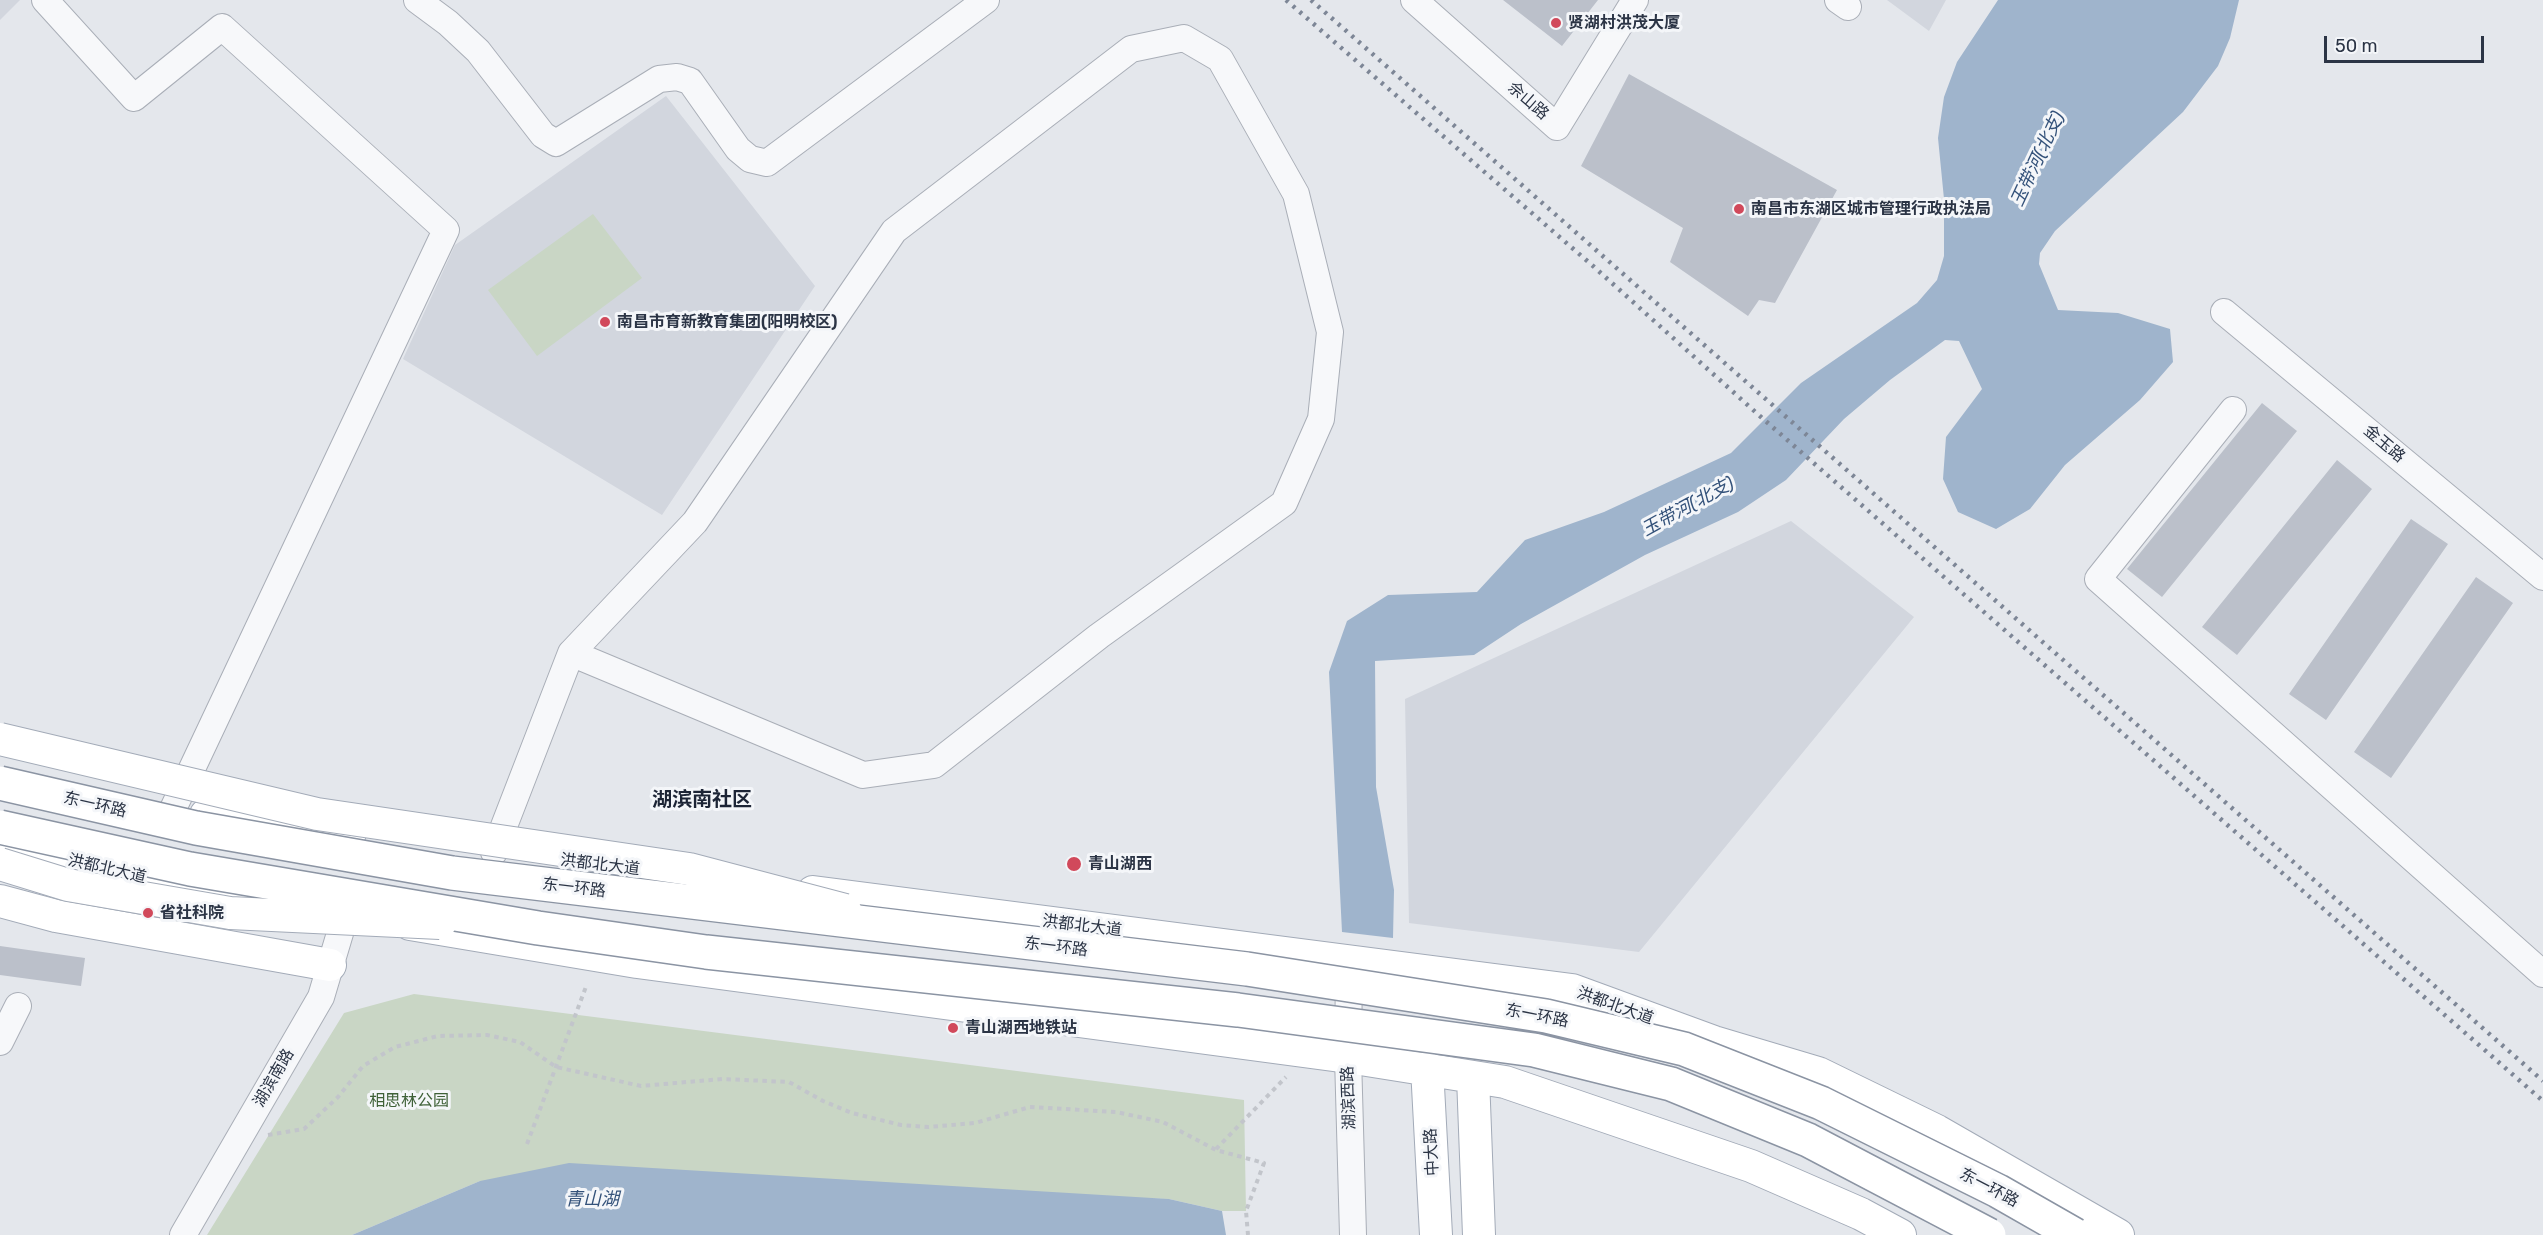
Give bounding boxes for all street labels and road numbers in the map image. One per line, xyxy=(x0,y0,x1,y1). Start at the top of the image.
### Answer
street label: 佘山路 xyxy=(1504,78,1552,124)
street label: 金玉路 xyxy=(2359,421,2409,467)
street label: 东一环路 xyxy=(62,788,128,822)
street label: 洪都北大道 xyxy=(66,851,148,887)
street label: 洪都北大道 xyxy=(559,851,641,879)
street label: 东一环路 xyxy=(541,875,607,901)
street label: 洪都北大道 xyxy=(1041,912,1123,940)
street label: 东一环路 xyxy=(1023,934,1089,960)
street label: 洪都北大道 xyxy=(1574,983,1656,1029)
street label: 东一环路 xyxy=(1504,1000,1570,1032)
street label: 湖滨南路 xyxy=(250,1045,298,1111)
street label: 湖滨西路 xyxy=(1338,1066,1360,1130)
street label: 中大路 xyxy=(1421,1128,1443,1176)
street label: 东一环路 xyxy=(1956,1165,2022,1211)

